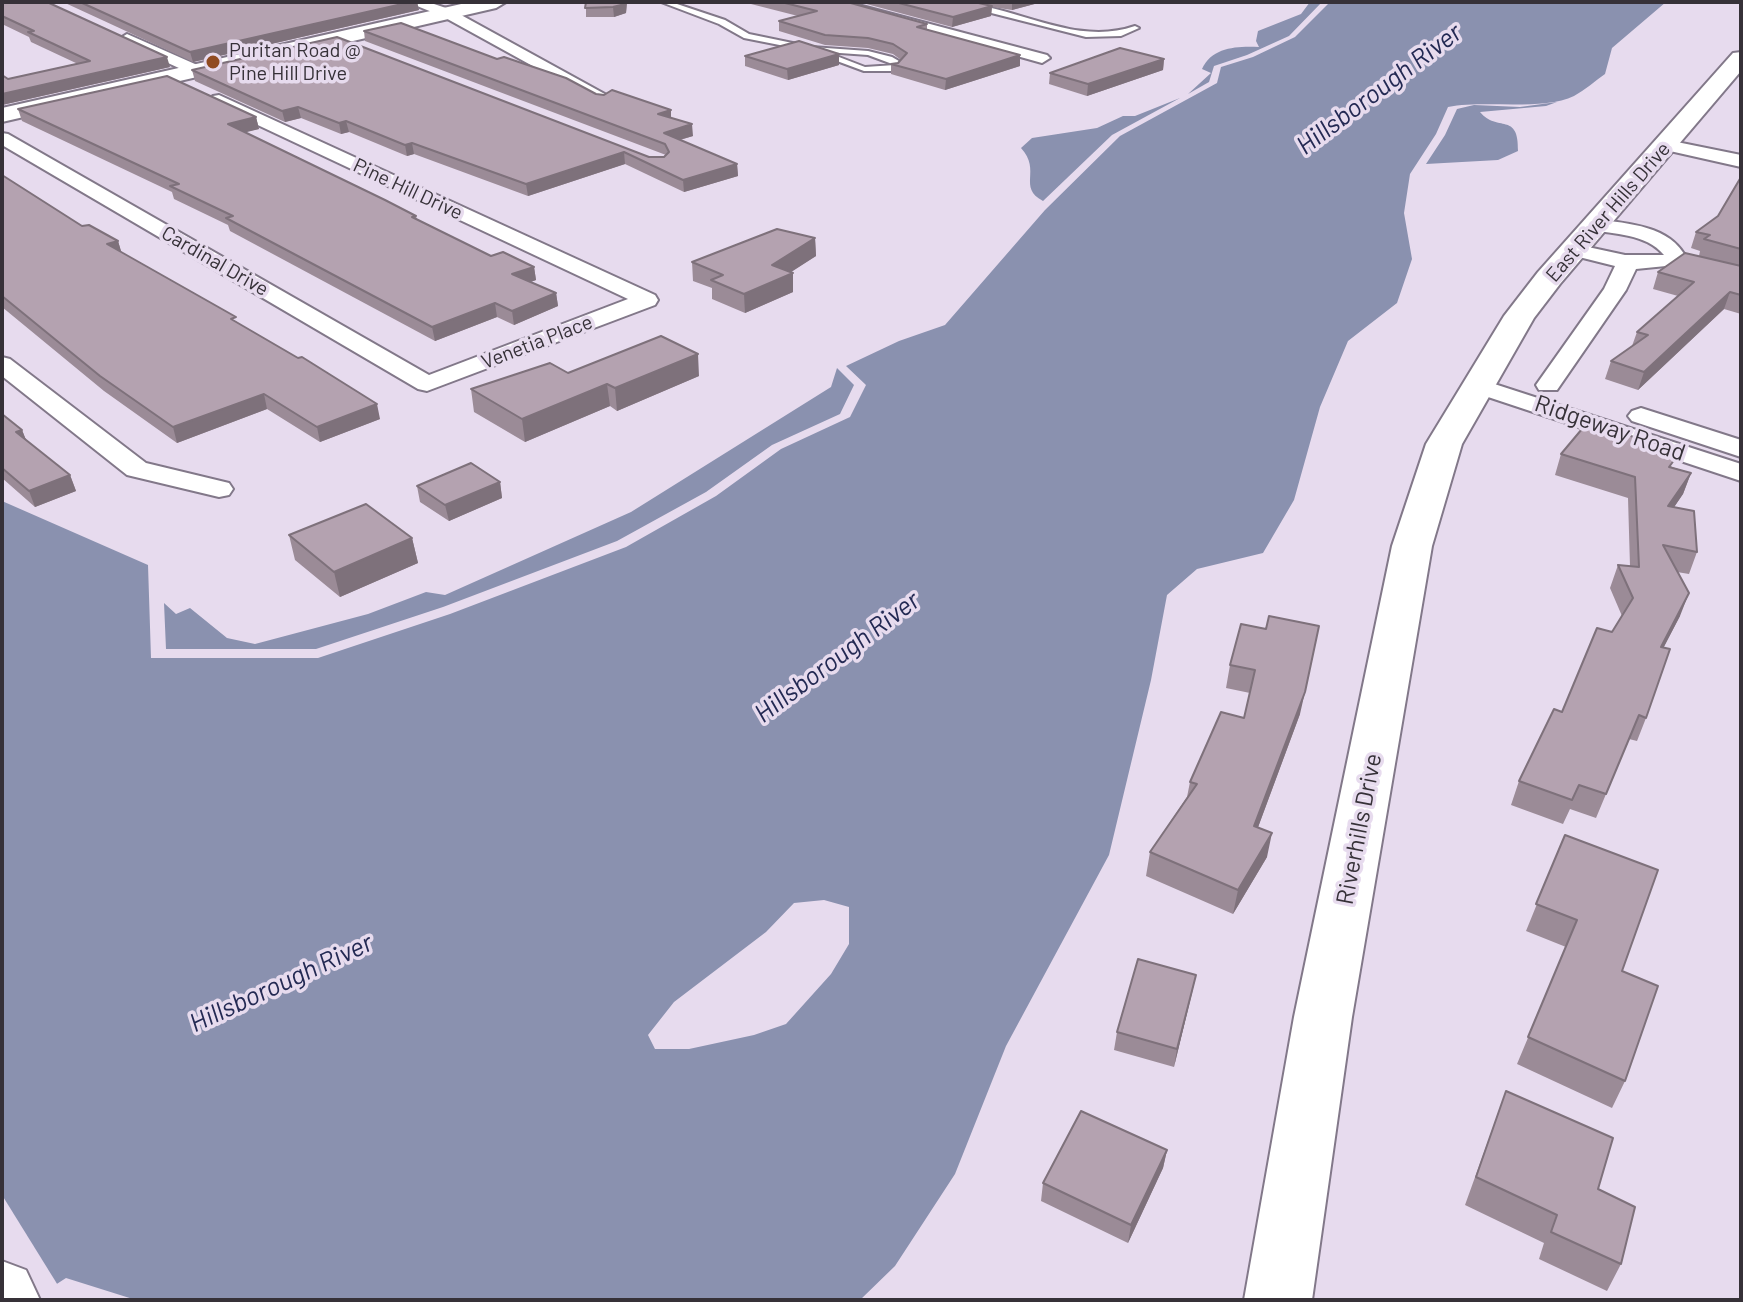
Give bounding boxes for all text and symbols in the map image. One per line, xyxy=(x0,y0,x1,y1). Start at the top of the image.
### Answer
water label: Hillsborough River xyxy=(1290,17,1468,161)
place label: Puritan Road @ Pine Hill Drive xyxy=(229,38,361,85)
marker: Puritan Road @ Pine Hill Drive xyxy=(204,53,222,71)
street label: East River Hills Drive xyxy=(1541,137,1675,287)
street label: Pine Hill Drive xyxy=(349,153,467,225)
street label: Cardinal Drive xyxy=(157,221,273,301)
street label: Venetia Place xyxy=(478,310,596,374)
street label: Ridgeway Road xyxy=(1531,389,1689,467)
water label: Hillsborough River xyxy=(748,585,926,729)
street label: Riverhills Drive xyxy=(1330,751,1388,907)
water label: Hillsborough River xyxy=(184,927,378,1039)

